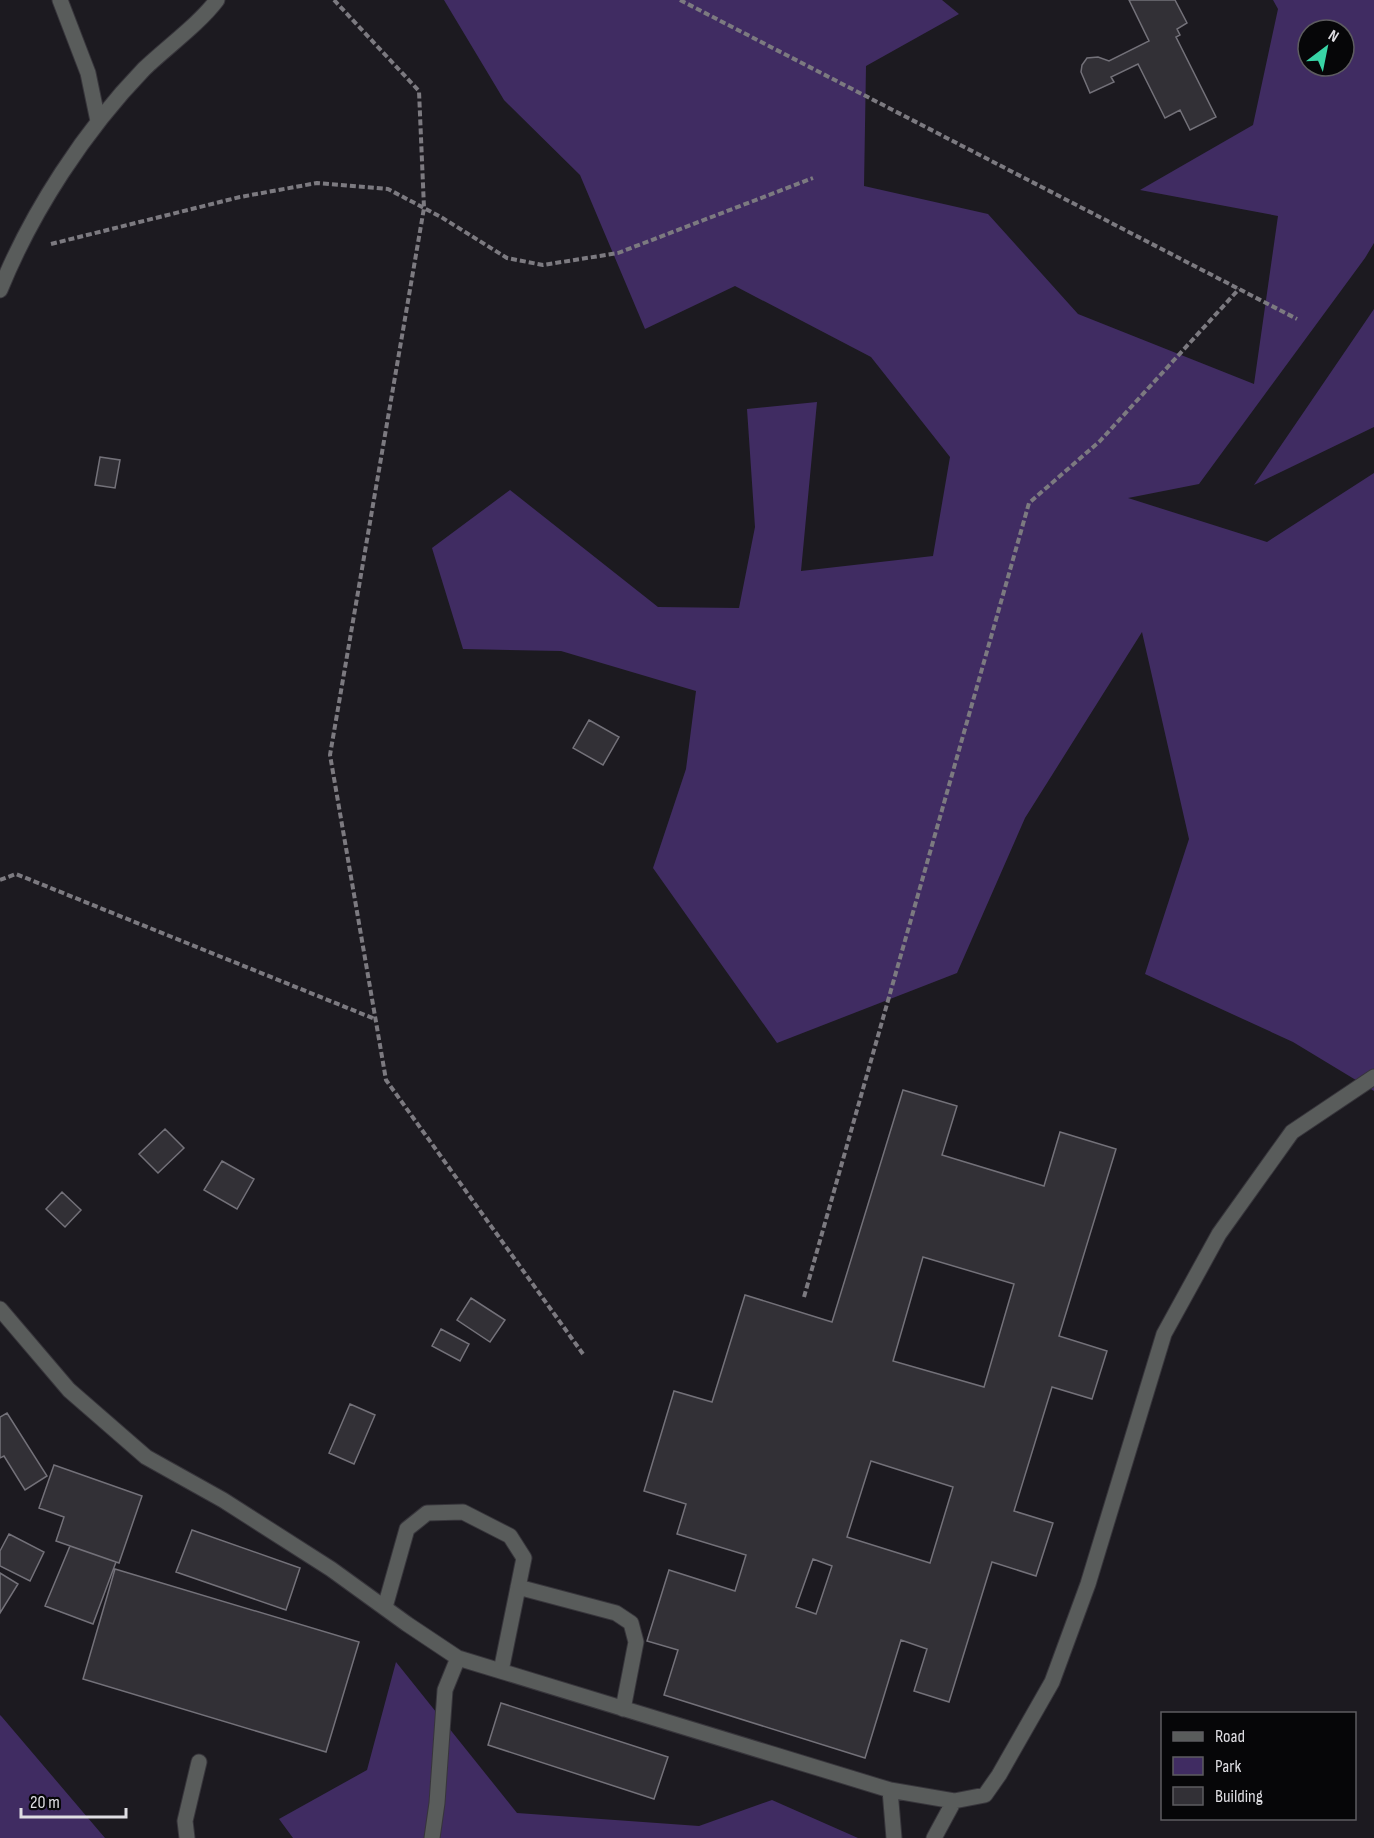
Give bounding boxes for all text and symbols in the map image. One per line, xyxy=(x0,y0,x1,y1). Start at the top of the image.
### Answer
north arrow xyxy=(1296,18,1356,78)
text: N xyxy=(1324,26,1342,47)
legend xyxy=(1161,1712,1356,1820)
text: Road xyxy=(1215,1726,1245,1747)
text: Park xyxy=(1215,1756,1241,1777)
scale bar xyxy=(21,1781,126,1819)
text: Building xyxy=(1215,1786,1263,1807)
text: 20 m xyxy=(30,1792,60,1813)

